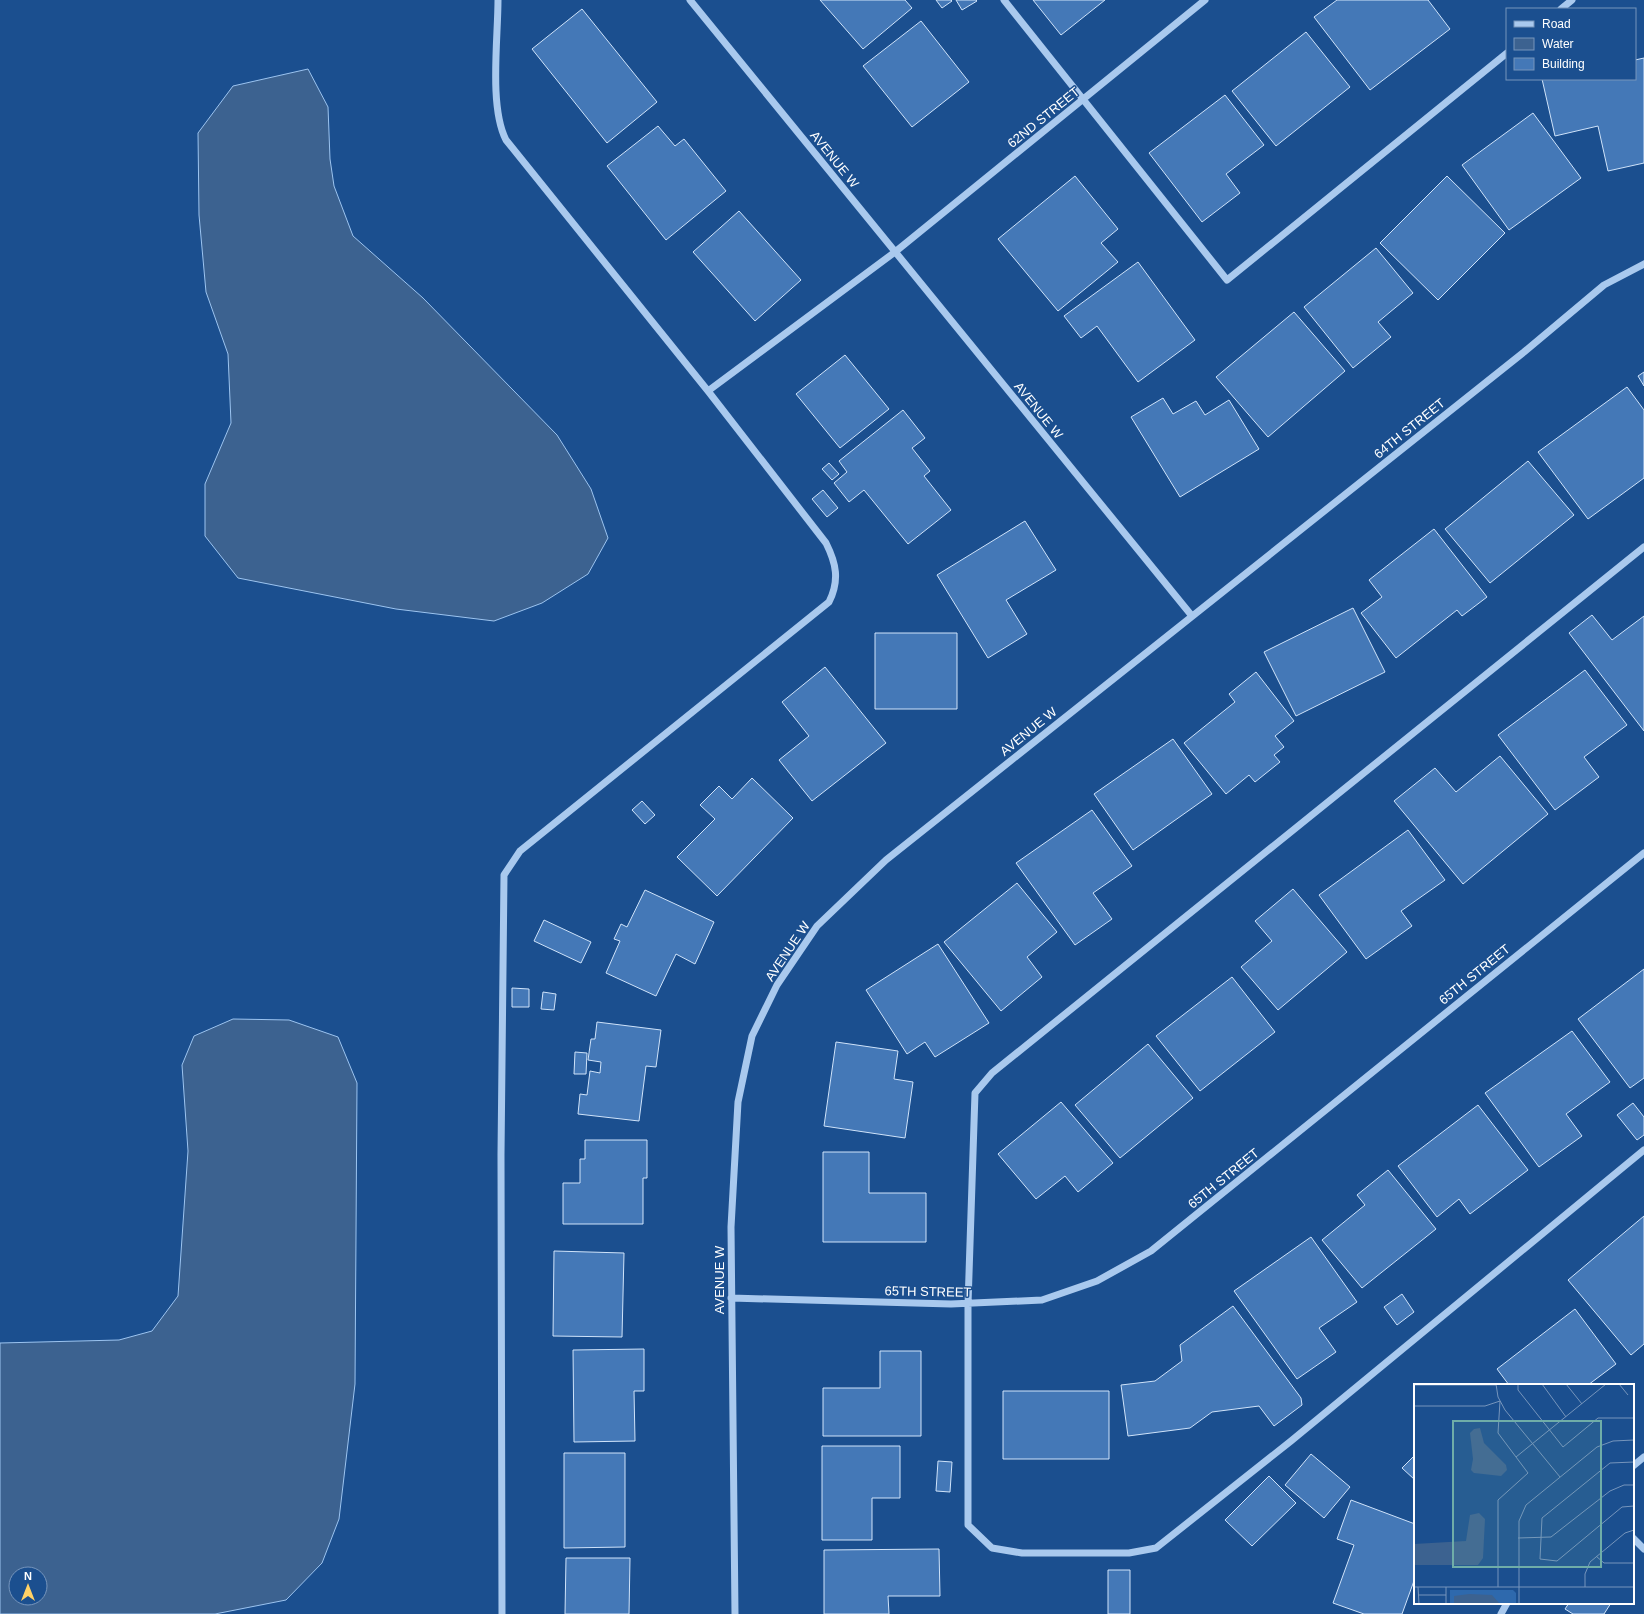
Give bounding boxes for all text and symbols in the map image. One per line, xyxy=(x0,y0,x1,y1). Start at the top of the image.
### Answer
legend xyxy=(1506,8,1636,80)
text: Road xyxy=(1542,17,1571,31)
text: Water xyxy=(1542,37,1574,51)
text: Building xyxy=(1542,57,1585,71)
street label: 62ND STREET xyxy=(1004,84,1082,151)
street label: AVENUE W xyxy=(807,128,862,191)
street label: AVENUE W xyxy=(1011,379,1066,442)
street label: 64TH STREET xyxy=(1371,395,1448,461)
street label: AVENUE W xyxy=(997,704,1060,759)
street label: AVENUE W xyxy=(762,918,813,984)
street label: 65TH STREET xyxy=(1436,941,1513,1007)
street label: 65TH STREET xyxy=(1185,1145,1262,1211)
street label: AVENUE W xyxy=(712,1245,727,1314)
street label: 65TH STREET xyxy=(885,1283,972,1300)
inset map xyxy=(1414,1384,1634,1604)
north arrow xyxy=(8,1566,48,1606)
text: N xyxy=(24,1570,32,1582)

